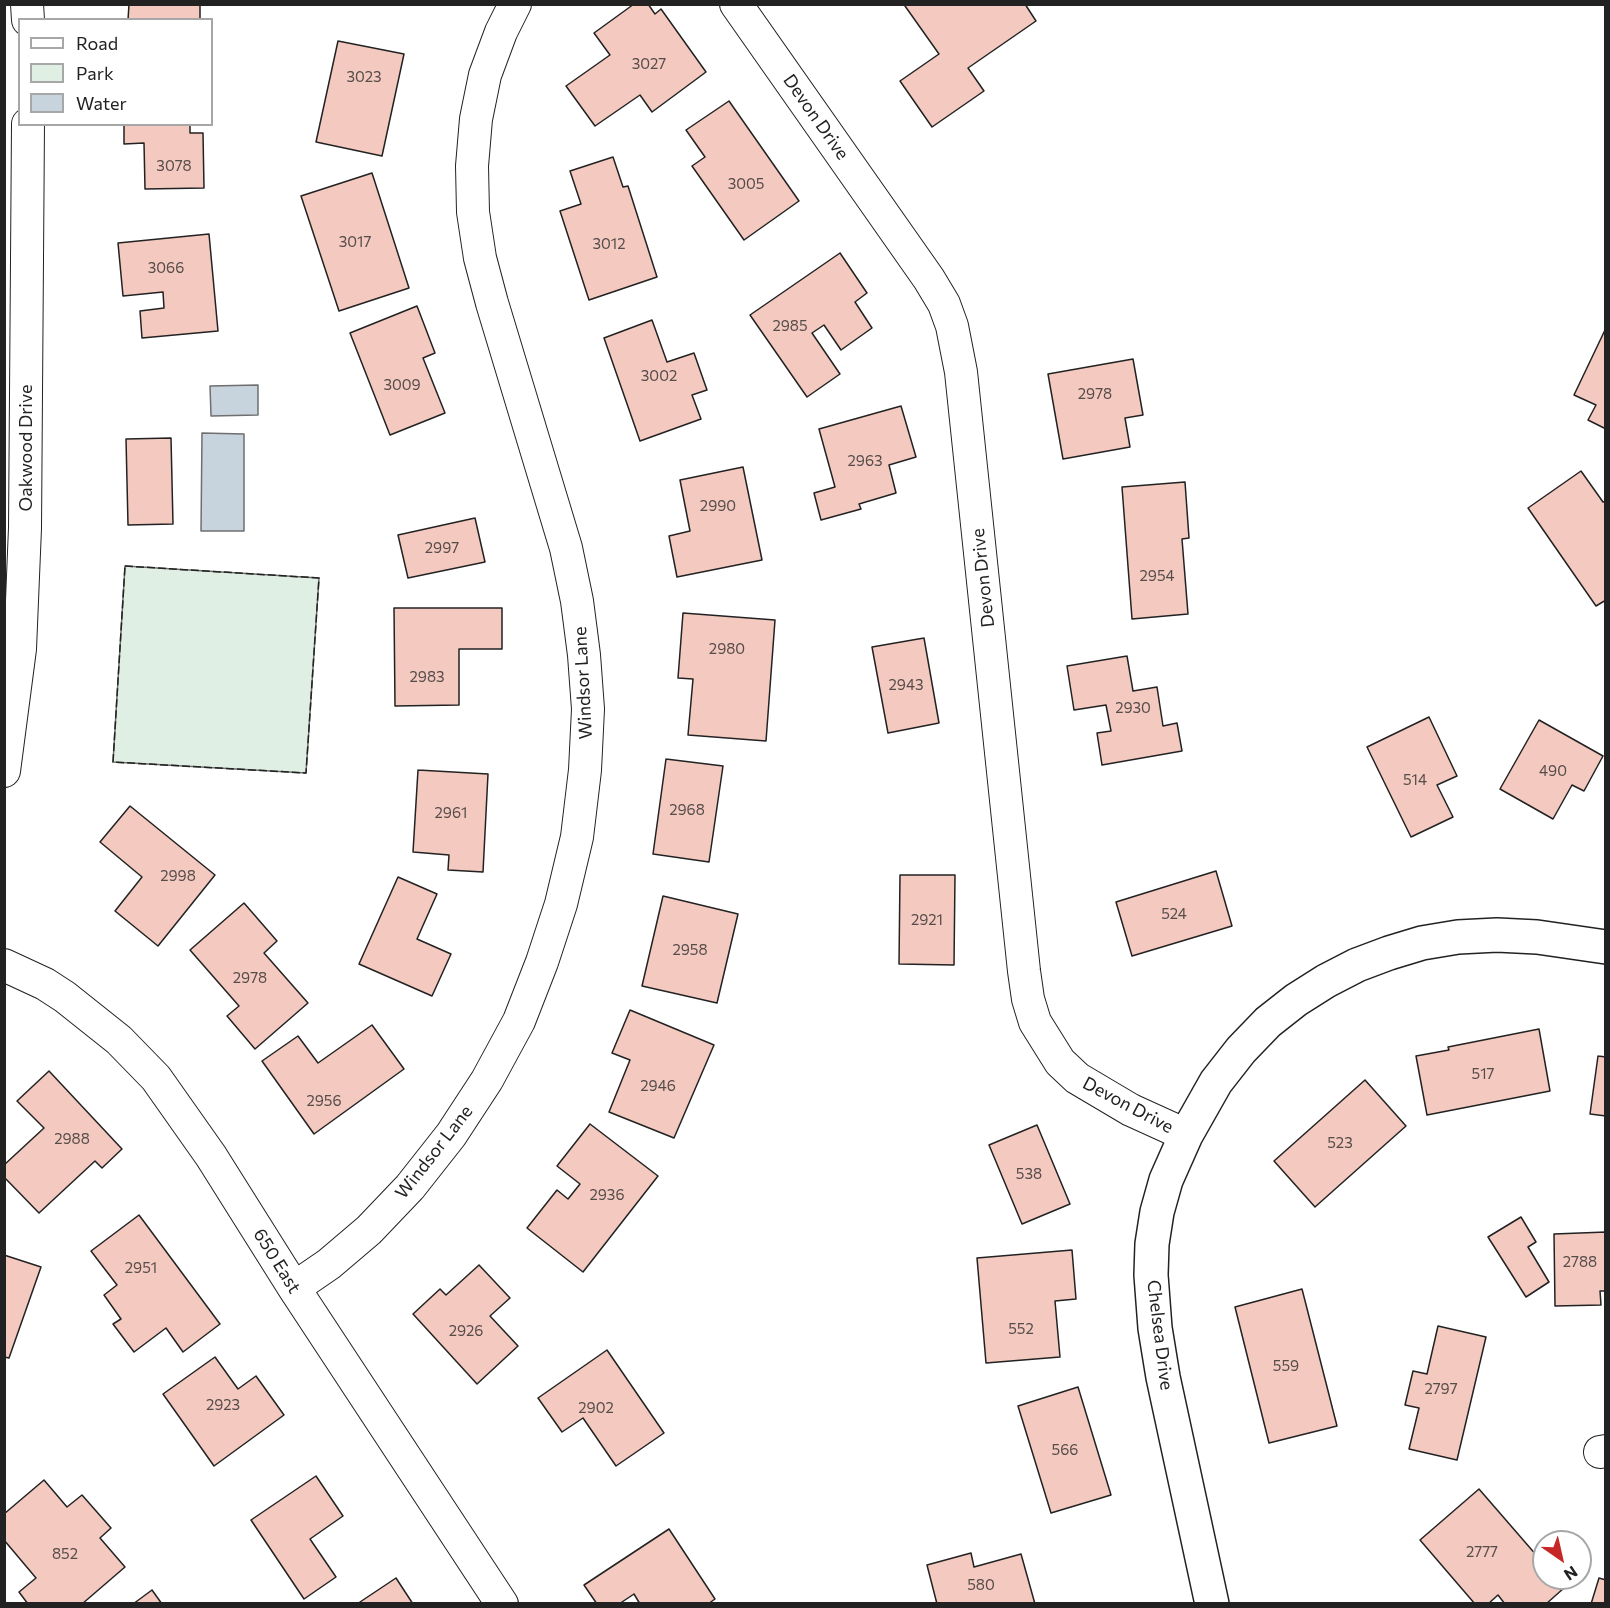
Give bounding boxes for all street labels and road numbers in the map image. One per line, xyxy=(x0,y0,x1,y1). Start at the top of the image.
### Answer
street label: Devon Drive xyxy=(779,70,853,164)
street label: Oakwood Drive xyxy=(15,385,37,511)
street label: Devon Drive xyxy=(967,527,999,629)
street label: Windsor Lane xyxy=(569,626,597,740)
street label: Devon Drive xyxy=(1079,1072,1177,1138)
street label: Windsor Lane xyxy=(391,1101,477,1203)
street label: 650 East xyxy=(249,1225,305,1297)
street label: Chelsea Drive xyxy=(1143,1279,1177,1391)

